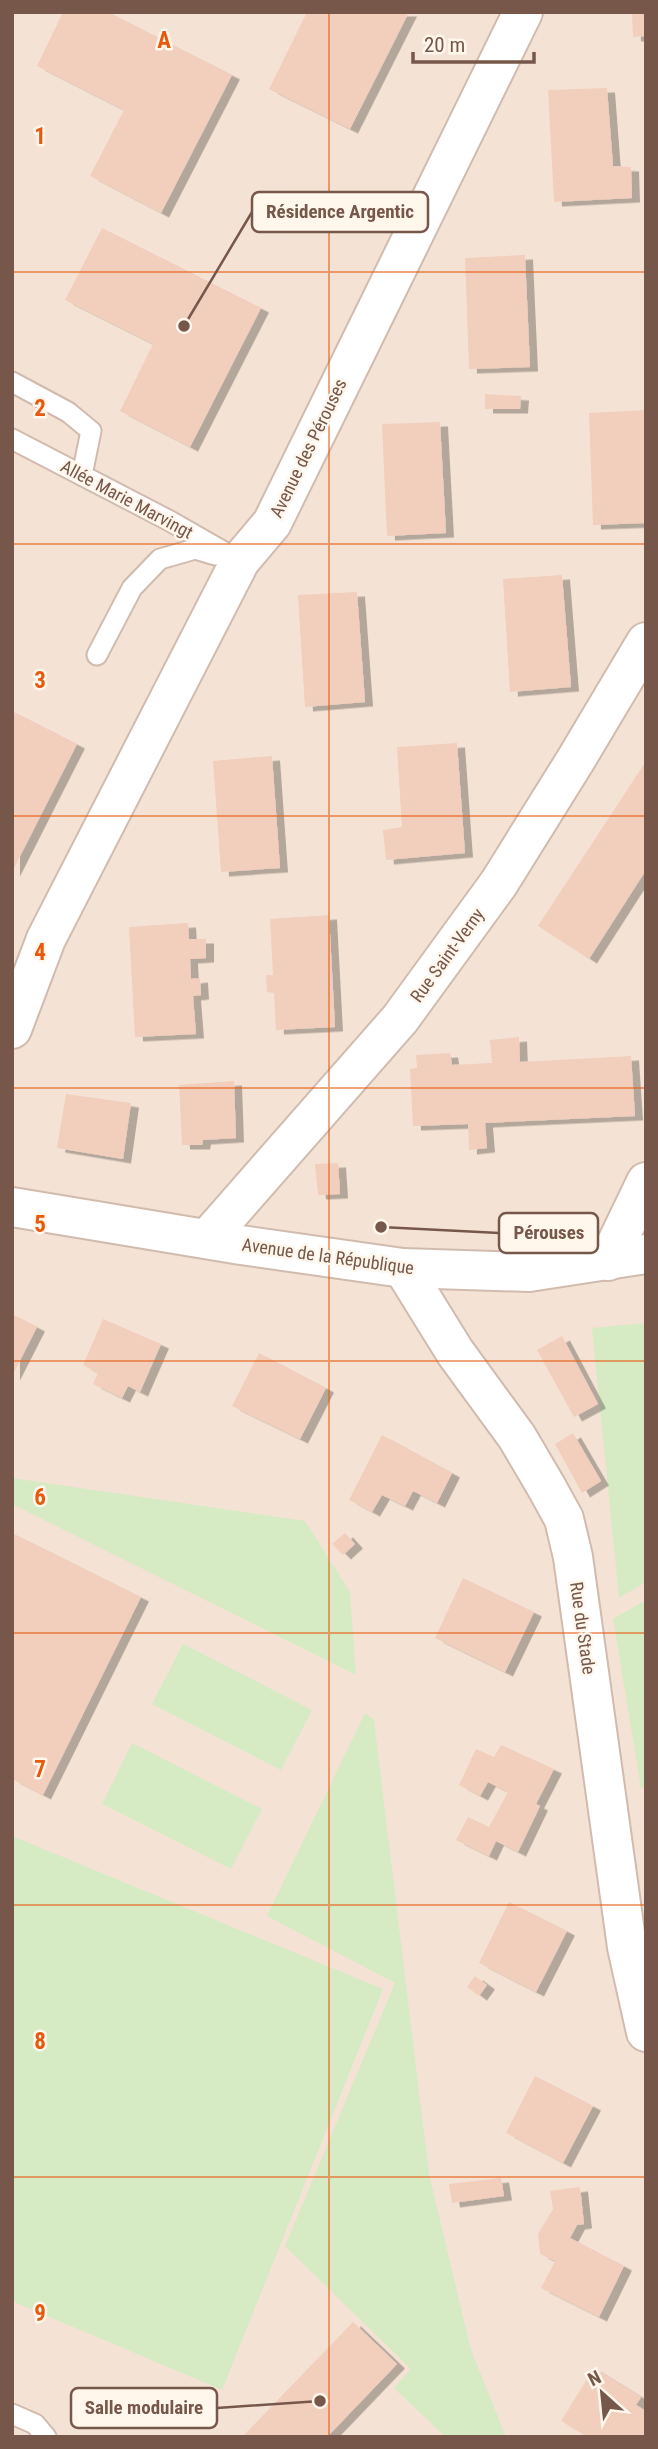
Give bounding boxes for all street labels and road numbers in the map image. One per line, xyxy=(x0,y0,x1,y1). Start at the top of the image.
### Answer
street label: Avenue des Pérouses xyxy=(265,375,351,521)
street label: Allée Marie Marvingt xyxy=(57,455,197,543)
street label: Rue Saint-Verny xyxy=(406,903,488,1006)
street label: Avenue de la République xyxy=(241,1234,415,1278)
street label: Rue du Stade xyxy=(566,1580,600,1676)

